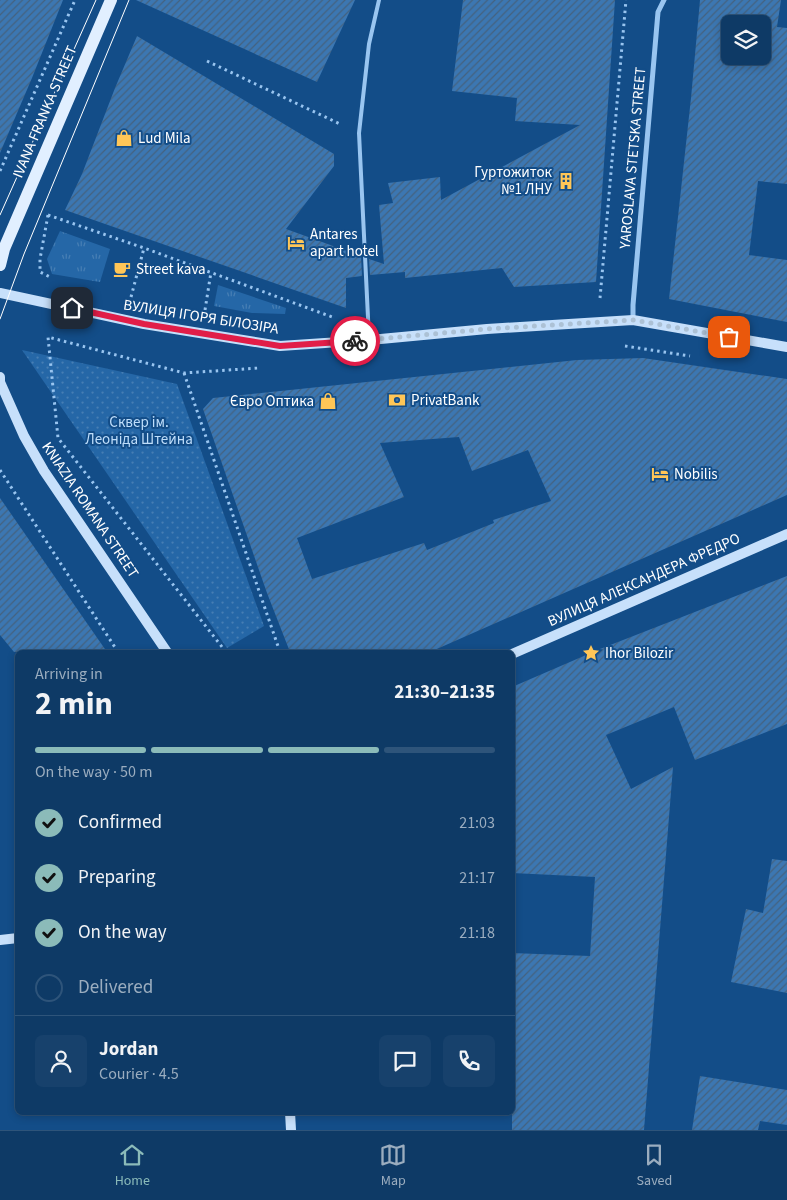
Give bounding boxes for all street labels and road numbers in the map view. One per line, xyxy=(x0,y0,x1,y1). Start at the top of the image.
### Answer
street label: IVANA FRANKA STREET xyxy=(8,43,82,181)
street label: YAROSLAVA STETSKA STREET xyxy=(615,66,651,251)
street label: ВУЛИЦЯ ІГОРЯ БІЛОЗІРА xyxy=(122,294,281,340)
street label: KNIAZIA ROMANA STREET xyxy=(37,438,143,582)
street label: ВУЛИЦЯ АЛЕКСАНДЕРА ФРЕДРО xyxy=(545,528,744,632)

